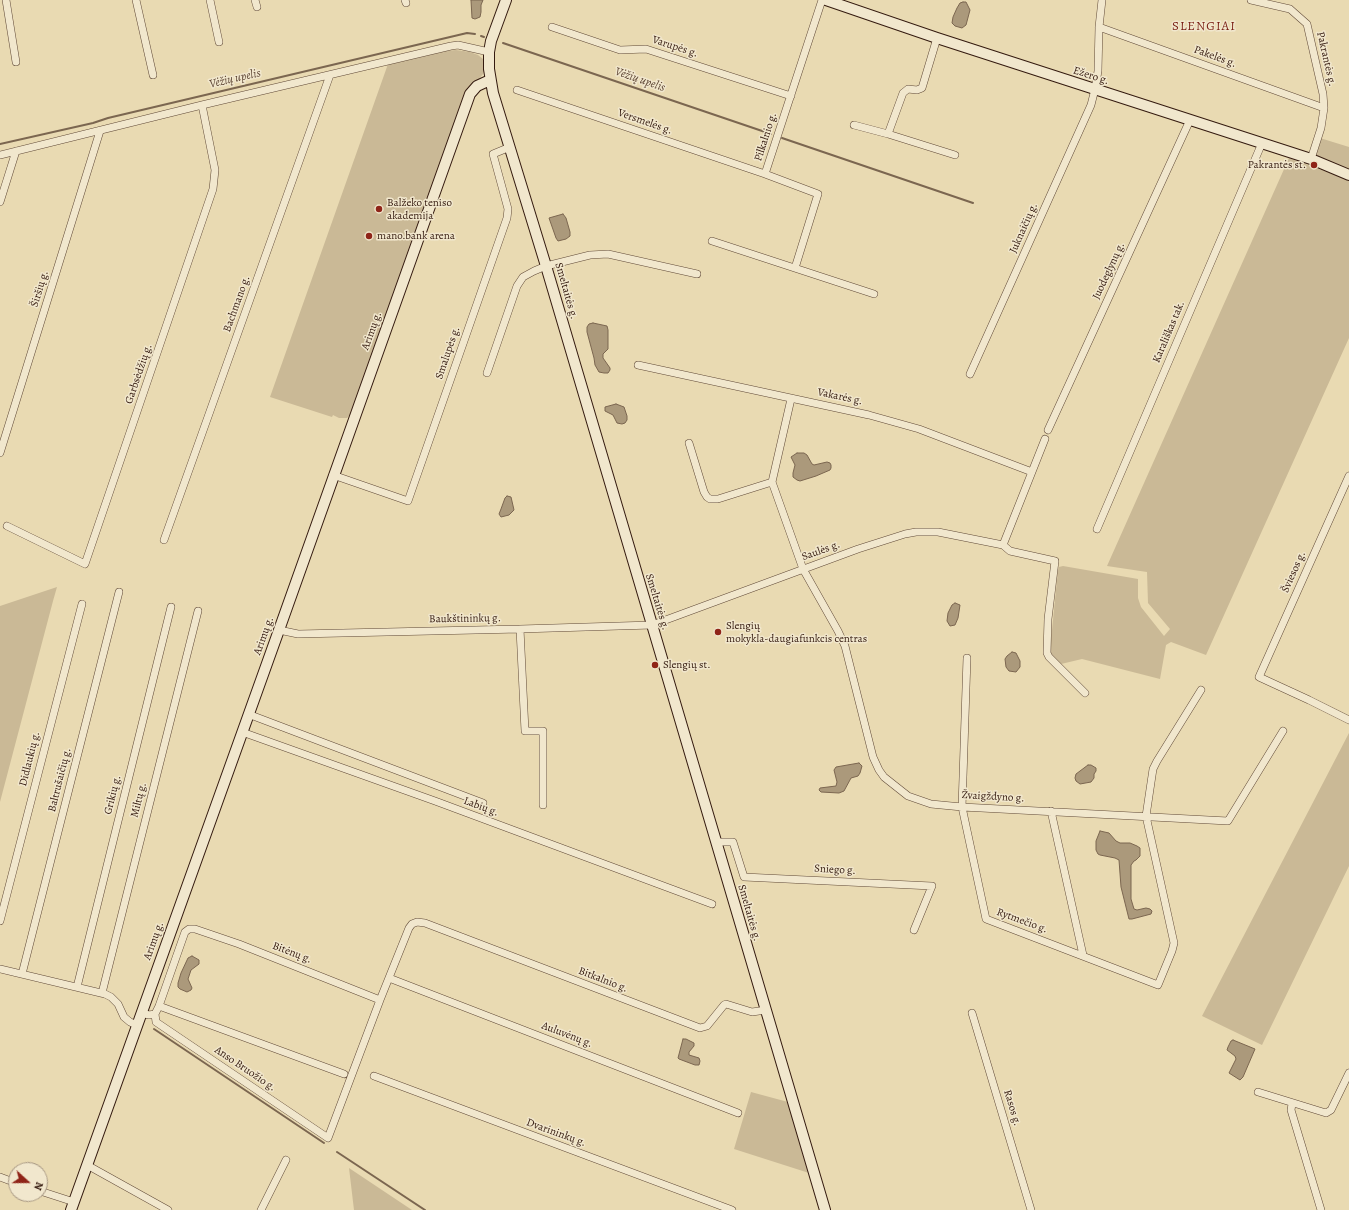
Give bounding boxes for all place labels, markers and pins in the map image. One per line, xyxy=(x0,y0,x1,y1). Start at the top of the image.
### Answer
place label: Pakrantės st. xyxy=(1248,158,1306,172)
marker: Pakrantės st. xyxy=(1309,160,1319,170)
place label: Balžeko teniso akademija xyxy=(387,196,452,222)
marker: Balžeko teniso akademija xyxy=(374,204,384,214)
place label: mano.bank arena xyxy=(377,229,455,243)
marker: mano.bank arena xyxy=(364,231,374,241)
place label: Slengių mokykla-daugiafunkcis centras xyxy=(726,619,867,645)
marker: Slengių mokykla-daugiafunkcis centras xyxy=(713,627,723,637)
place label: Slengių st. xyxy=(663,658,711,672)
marker: Slengių st. xyxy=(650,660,660,670)

